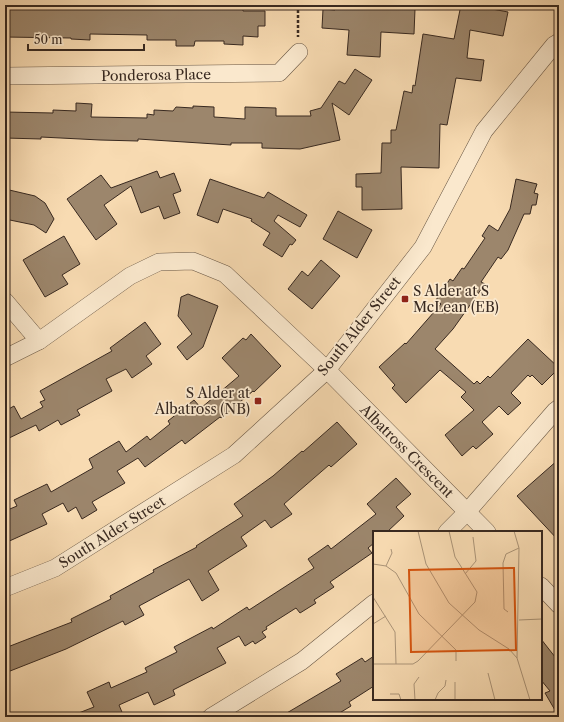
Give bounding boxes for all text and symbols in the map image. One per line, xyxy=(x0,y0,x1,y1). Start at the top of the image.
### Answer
scale bar xyxy=(28,26,144,52)
text: 50 m xyxy=(34,32,63,47)
street label: Ponderosa Place xyxy=(101,65,211,85)
street label: South Alder Street xyxy=(313,273,405,379)
place label: S Alder at S McLean (EB) xyxy=(413,282,499,316)
marker: S Alder at S McLean (EB) xyxy=(400,294,410,304)
place label: S Alder at Albatross (NB) xyxy=(154,384,250,418)
marker: S Alder at Albatross (NB) xyxy=(253,396,263,406)
street label: Albatross Crescent xyxy=(356,400,458,502)
street label: South Alder Street xyxy=(55,492,169,572)
inset map xyxy=(373,531,542,700)

